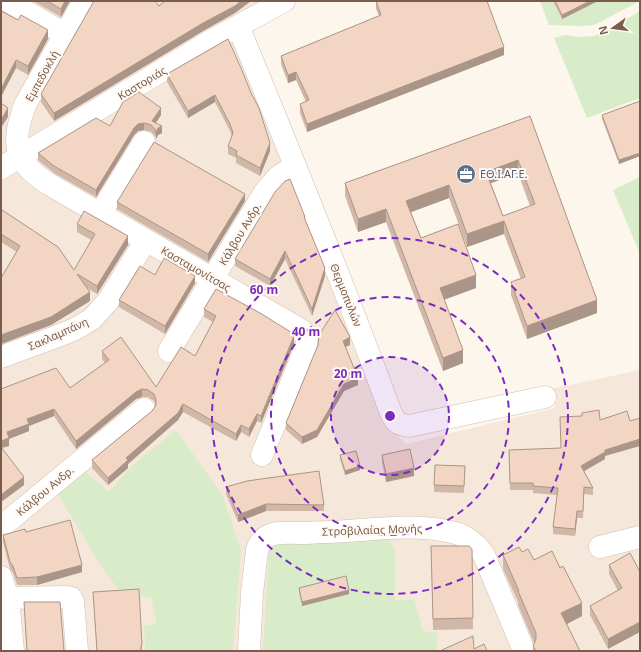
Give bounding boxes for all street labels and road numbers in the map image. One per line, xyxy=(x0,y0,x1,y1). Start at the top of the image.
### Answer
street label: Εμπεδοκλή xyxy=(21,47,62,104)
street label: Καστοριάς xyxy=(115,62,169,103)
street label: Κάλβου Ανδρ. xyxy=(215,199,264,268)
street label: Κασταμονίτσας xyxy=(159,242,234,295)
street label: Θερμοπυλών xyxy=(327,261,366,329)
street label: Σακλαμπάνη xyxy=(25,314,90,354)
street label: Κάλβου Ανδρ. xyxy=(13,462,77,519)
street label: Στροβιλαίας Μονής xyxy=(322,520,422,539)

